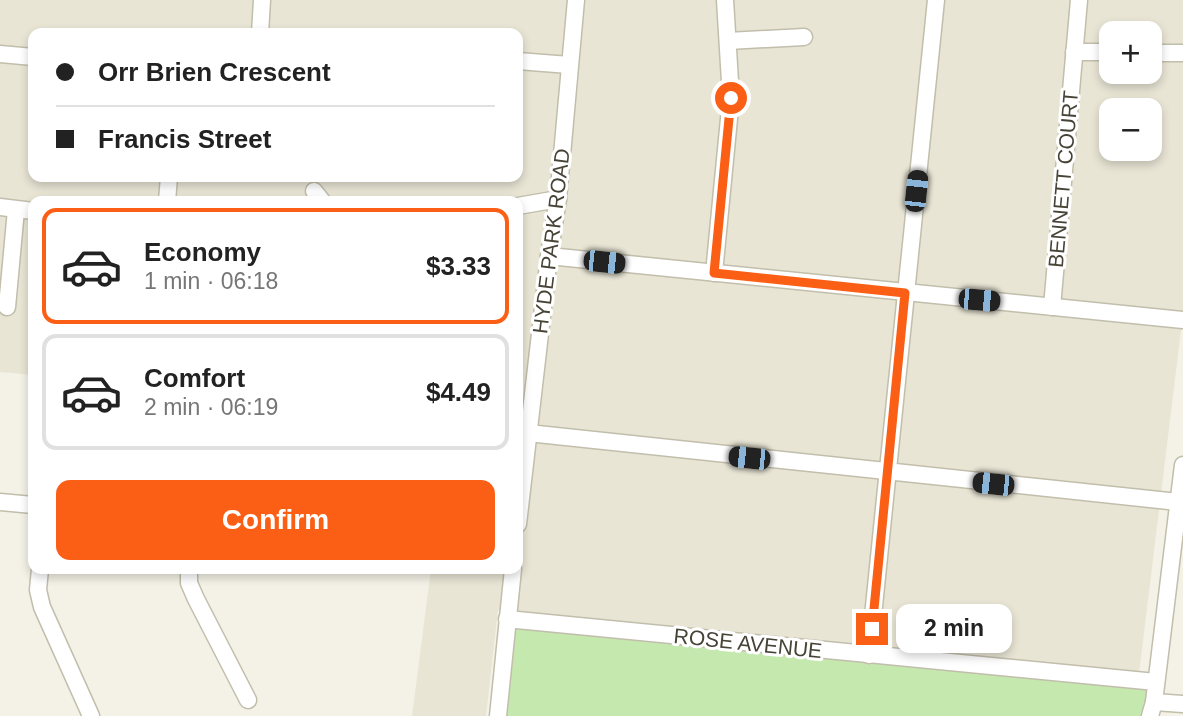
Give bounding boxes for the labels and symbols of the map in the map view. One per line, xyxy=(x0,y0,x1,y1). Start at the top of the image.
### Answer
route start xyxy=(715,82,747,114)
street label: BENNETT COURT xyxy=(1044,89,1082,269)
street label: HYDE PARK ROAD xyxy=(528,147,574,335)
car xyxy=(904,169,929,213)
car xyxy=(583,249,626,275)
car xyxy=(958,288,1001,312)
car xyxy=(728,445,771,471)
car xyxy=(972,471,1015,497)
callout: 2 min xyxy=(896,604,1012,654)
route end xyxy=(856,613,888,645)
street label: ROSE AVENUE xyxy=(673,624,823,662)

